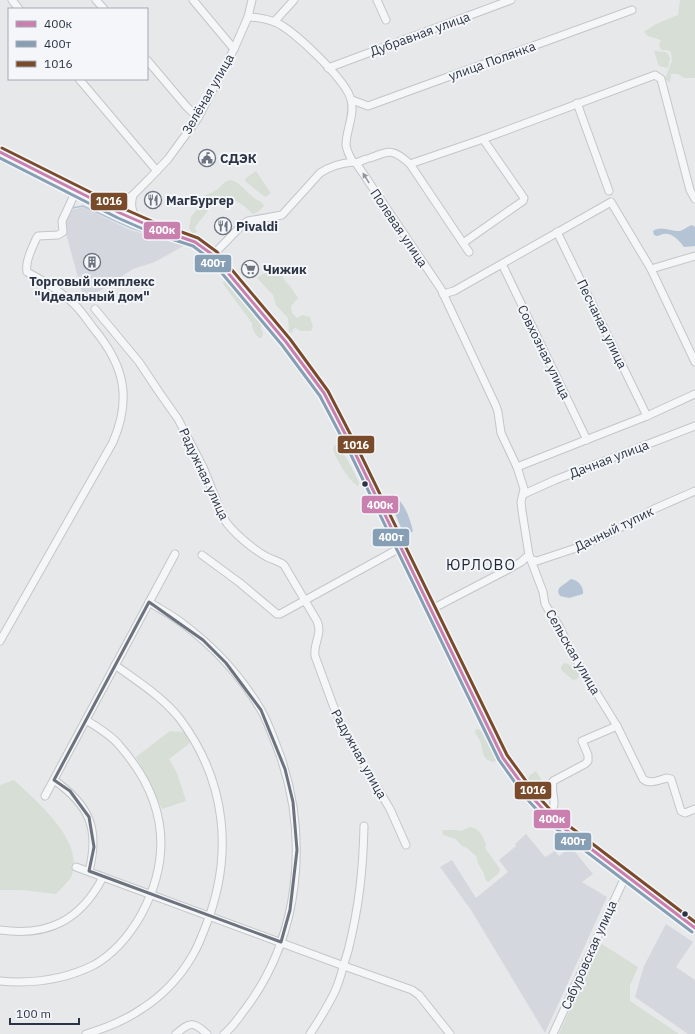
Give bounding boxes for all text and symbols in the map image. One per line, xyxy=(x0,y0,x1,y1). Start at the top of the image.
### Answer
legend xyxy=(8,8,148,80)
street label: Дубравная улица xyxy=(368,8,473,60)
text: 400к xyxy=(44,16,73,31)
text: 400т xyxy=(44,36,72,51)
street label: улица Полянка xyxy=(446,37,538,85)
street label: Зелёная улица xyxy=(178,51,238,137)
text: 1016 xyxy=(44,56,73,71)
public building icon: СДЭК xyxy=(197,148,217,168)
place label: СДЭК xyxy=(220,150,257,167)
one-way arrow xyxy=(362,172,369,184)
street label: Полевая улица xyxy=(367,186,431,270)
restaurant icon: МагБургер xyxy=(143,190,163,210)
line badge: 1016 xyxy=(90,192,128,211)
place label: МагБургер xyxy=(166,192,234,209)
text: 1016 xyxy=(96,194,123,208)
restaurant icon: Pivaldi xyxy=(213,216,233,236)
place label: Pivaldi xyxy=(236,218,278,235)
line badge: 400к xyxy=(143,221,181,240)
text: 400к xyxy=(149,223,176,237)
building icon: Торговый комплекс "Идеальный дом" xyxy=(82,252,102,272)
line badge: 400т xyxy=(194,254,232,273)
text: 400т xyxy=(200,256,226,270)
supermarket icon: Чижик xyxy=(240,259,260,279)
place label: Чижик xyxy=(263,261,307,278)
place label: Торговый комплекс "Идеальный дом" xyxy=(29,273,155,305)
street label: Песчаная улица xyxy=(573,277,631,371)
street label: Совхозная улица xyxy=(514,302,574,402)
street label: Радужная улица xyxy=(175,425,233,523)
line badge: 1016 xyxy=(337,435,375,454)
street label: Дачная улица xyxy=(567,436,651,482)
text: 1016 xyxy=(343,438,370,452)
unlabelled marker xyxy=(360,479,370,489)
line badge: 400к xyxy=(361,495,399,514)
text: 400к xyxy=(367,498,394,512)
street label: Дачный тупик xyxy=(572,503,656,555)
line badge: 400т xyxy=(372,528,410,547)
text: 400т xyxy=(378,530,404,544)
district label: ЮРЛОВО xyxy=(446,555,516,574)
street label: Сельская улица xyxy=(542,606,604,698)
street label: Радужная улица xyxy=(327,706,391,802)
line badge: 1016 xyxy=(514,781,552,800)
text: 1016 xyxy=(520,783,547,797)
line badge: 400к xyxy=(533,809,571,829)
text: 400к xyxy=(539,812,566,826)
line badge: 400т xyxy=(554,832,592,851)
text: 400т xyxy=(560,834,586,848)
street label: Сабуровская улица xyxy=(557,898,621,1012)
unlabelled marker xyxy=(680,909,690,919)
scale bar xyxy=(10,1000,79,1026)
text: 100 m xyxy=(16,1006,51,1021)

